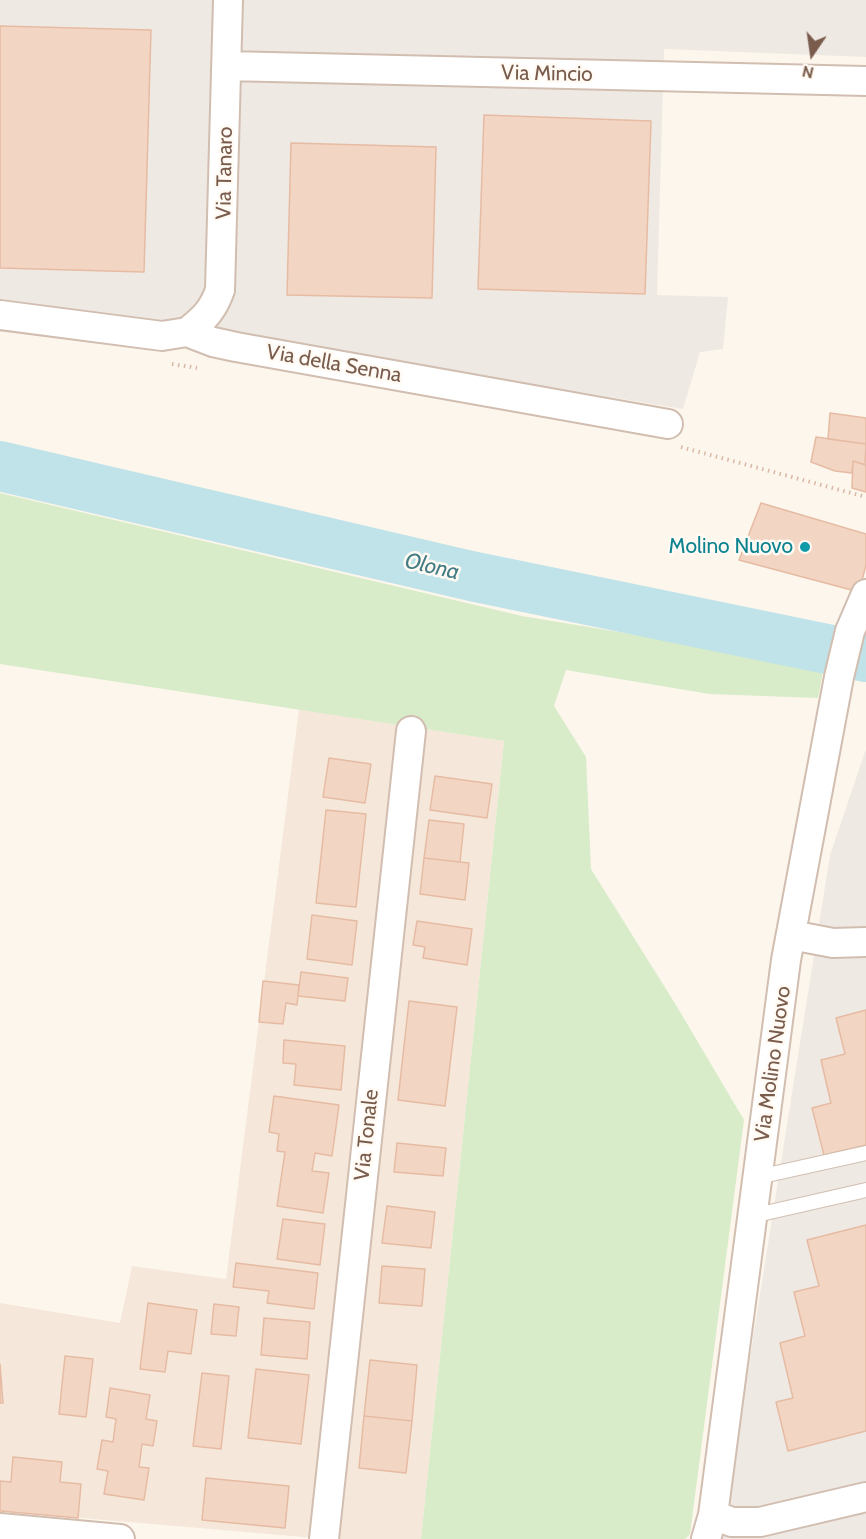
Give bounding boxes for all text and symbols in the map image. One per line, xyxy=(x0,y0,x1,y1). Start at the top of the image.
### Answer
north arrow xyxy=(782,24,842,84)
street label: Via Mincio xyxy=(501,61,593,87)
text: N xyxy=(800,61,815,83)
street label: Via Tanaro xyxy=(212,126,238,220)
street label: Via della Senna xyxy=(265,340,403,388)
place label: Molino Nuovo xyxy=(669,534,793,560)
marker: Molino Nuovo xyxy=(798,540,812,554)
water label: Olona xyxy=(402,548,462,586)
street label: Via Molino Nuovo xyxy=(750,984,796,1144)
street label: Via Tonale xyxy=(350,1088,384,1182)

